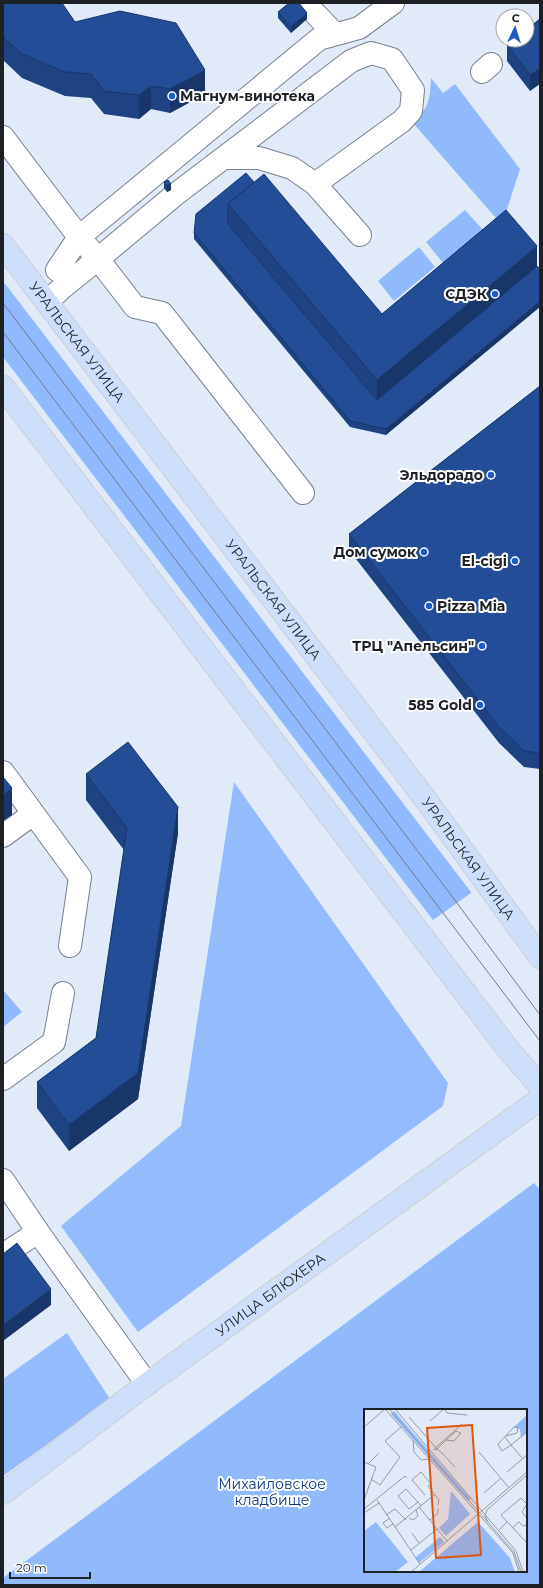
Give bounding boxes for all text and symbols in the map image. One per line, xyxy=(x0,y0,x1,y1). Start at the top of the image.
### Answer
north arrow xyxy=(495,8,535,48)
text: С xyxy=(511,11,520,25)
place label: Магнум-винотека xyxy=(180,87,315,105)
marker: Магнум-винотека xyxy=(167,91,177,101)
street label: УРАЛЬСКАЯ УЛИЦА xyxy=(25,278,129,406)
place label: СДЭК xyxy=(445,285,488,303)
marker: СДЭК xyxy=(490,289,500,299)
place label: Эльдорадо xyxy=(400,466,483,484)
marker: Эльдорадо xyxy=(486,470,496,480)
street label: УРАЛЬСКАЯ УЛИЦА xyxy=(222,536,325,664)
place label: Дом сумок xyxy=(334,543,416,561)
marker: Дом сумок xyxy=(419,547,429,557)
place label: El-cigi xyxy=(461,552,507,570)
marker: El-cigi xyxy=(510,556,520,566)
place label: Pizza Mia xyxy=(437,597,506,615)
marker: Pizza Mia xyxy=(424,601,434,611)
place label: ТРЦ "Апельсин" xyxy=(352,637,474,655)
marker: ТРЦ "Апельсин" xyxy=(477,641,487,651)
place label: 585 Gold xyxy=(408,696,472,714)
marker: 585 Gold xyxy=(475,700,485,710)
street label: УРАЛЬСКАЯ УЛИЦА xyxy=(418,794,519,924)
street label: УЛИЦА БЛЮХЕРА xyxy=(212,1248,329,1340)
inset map xyxy=(364,1409,527,1572)
park label: Михайловское кладбище xyxy=(218,1475,326,1509)
scale bar xyxy=(10,1554,90,1580)
text: 20 m xyxy=(16,1560,47,1575)

